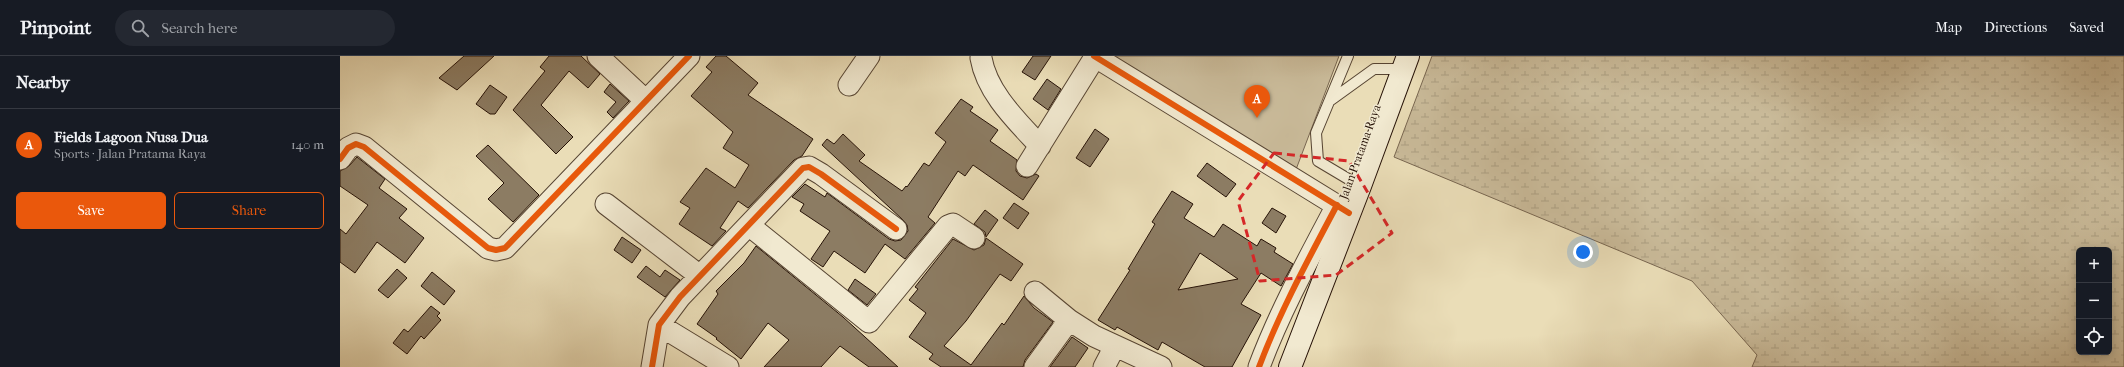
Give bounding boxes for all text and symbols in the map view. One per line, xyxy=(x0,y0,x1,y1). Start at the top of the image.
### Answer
search box xyxy=(115,10,395,46)
text: Pinpoint xyxy=(20,17,91,39)
icon: search xyxy=(129,17,151,39)
text: Search here xyxy=(161,19,237,37)
text: Map xyxy=(1935,19,1962,36)
text: Directions xyxy=(1984,19,2047,36)
text: Saved xyxy=(2069,19,2104,36)
text: Nearby xyxy=(16,72,70,92)
pin: A xyxy=(1244,85,1270,118)
street label: Jalan Pratama Raya xyxy=(1336,102,1384,202)
text: Fields Lagoon Nusa Dua xyxy=(54,128,208,146)
text: A xyxy=(25,137,33,152)
text: 140 m xyxy=(291,137,324,152)
text: Sports · Jalan Pratama Raya xyxy=(54,146,206,161)
button: Save xyxy=(16,192,166,229)
button: Share xyxy=(174,192,324,229)
your location xyxy=(1573,242,1593,262)
map controls xyxy=(2076,247,2112,355)
button: + xyxy=(2076,247,2112,283)
button: − xyxy=(2076,283,2112,319)
button: locate xyxy=(2076,319,2112,355)

